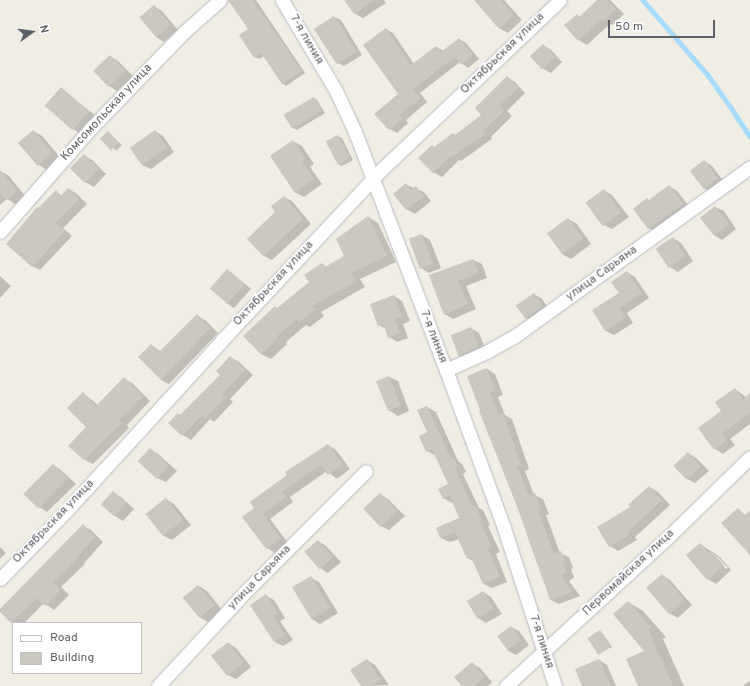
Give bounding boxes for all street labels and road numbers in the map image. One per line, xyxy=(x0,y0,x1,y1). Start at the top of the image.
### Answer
street label: Октябрьская улица xyxy=(458,10,548,98)
street label: 7-я линия xyxy=(286,12,326,68)
street label: Комсомольская улица xyxy=(58,62,156,164)
street label: Октябрьская улица xyxy=(231,238,317,330)
street label: улица Сарьяна xyxy=(564,243,640,305)
street label: 7-я линия xyxy=(416,309,450,365)
street label: Октябрьская улица xyxy=(10,477,98,567)
street label: Первомайская улица xyxy=(580,527,678,619)
street label: улица Сарьяна xyxy=(225,543,295,613)
street label: 7-я линия xyxy=(526,614,556,670)

